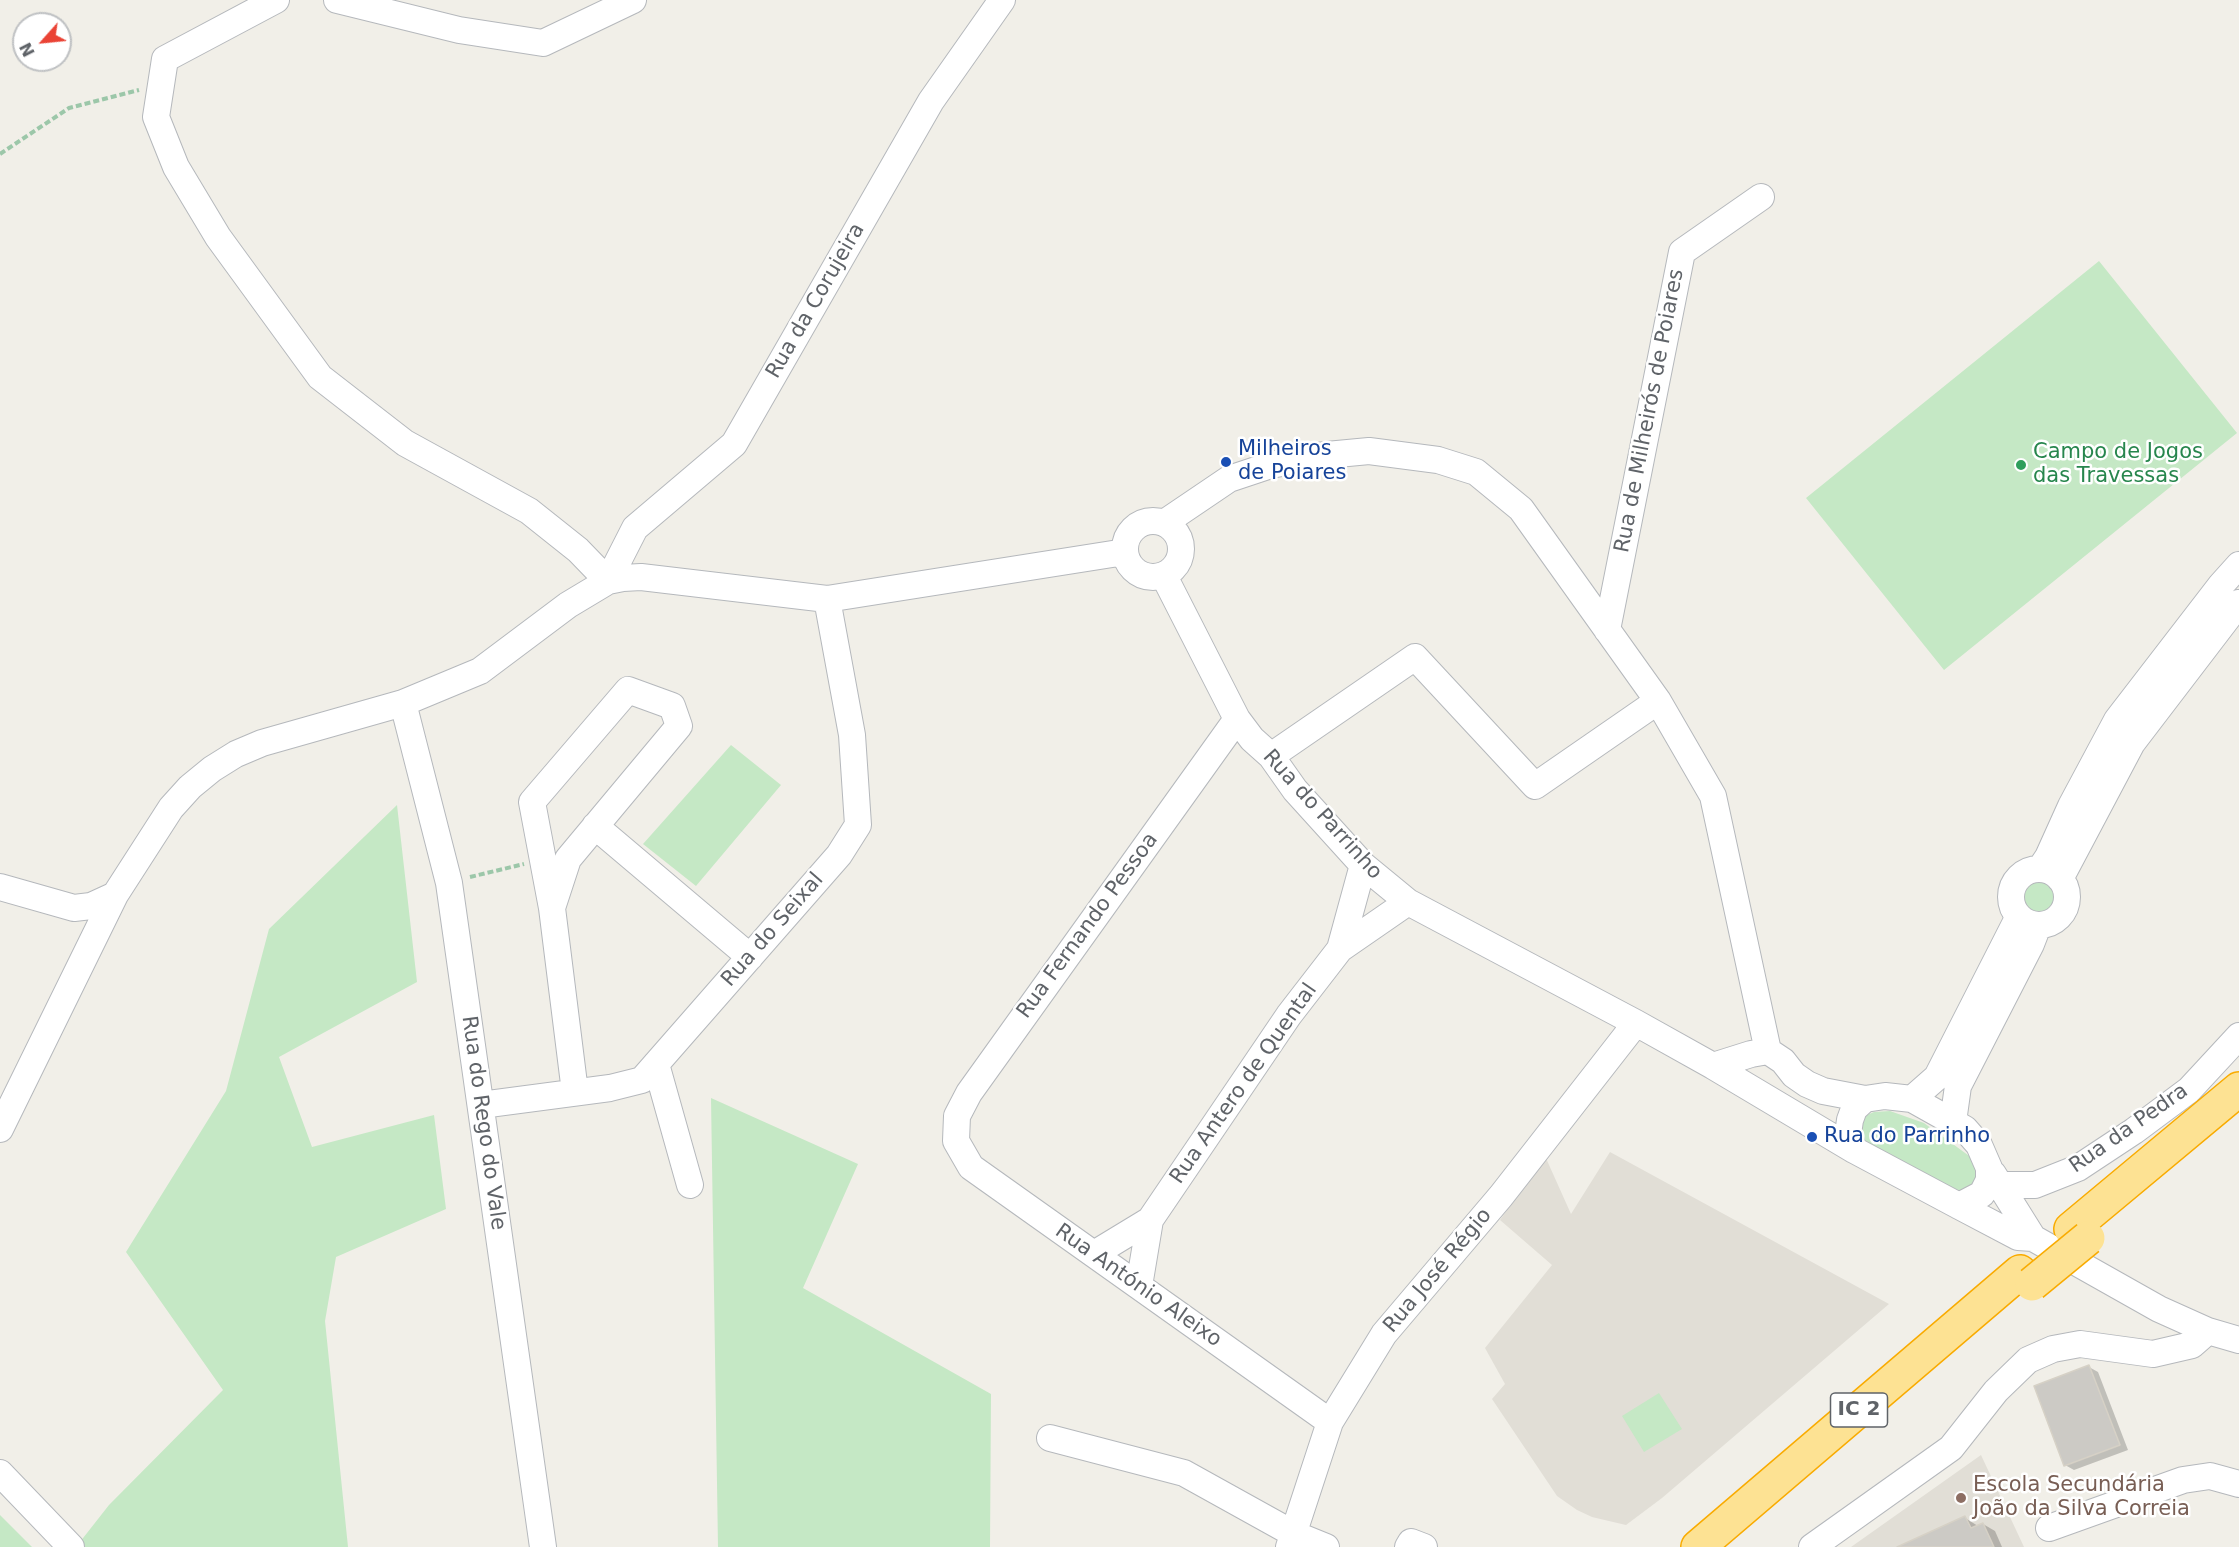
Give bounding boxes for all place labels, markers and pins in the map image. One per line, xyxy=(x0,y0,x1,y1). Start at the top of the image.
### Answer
place label: Milheiros de Poiares xyxy=(1238,437,1346,487)
place label: Campo de Jogos das Travessas xyxy=(2033,440,2203,490)
marker: Milheiros de Poiares xyxy=(1219,455,1233,469)
marker: Campo de Jogos das Travessas xyxy=(2014,458,2028,472)
place label: Rua do Parrinho xyxy=(1824,1124,1990,1150)
marker: Rua do Parrinho xyxy=(1805,1130,1819,1144)
place label: Escola Secundária João da Silva Correia xyxy=(1973,1473,2190,1523)
marker: Escola Secundária João da Silva Correia xyxy=(1954,1491,1968,1505)

